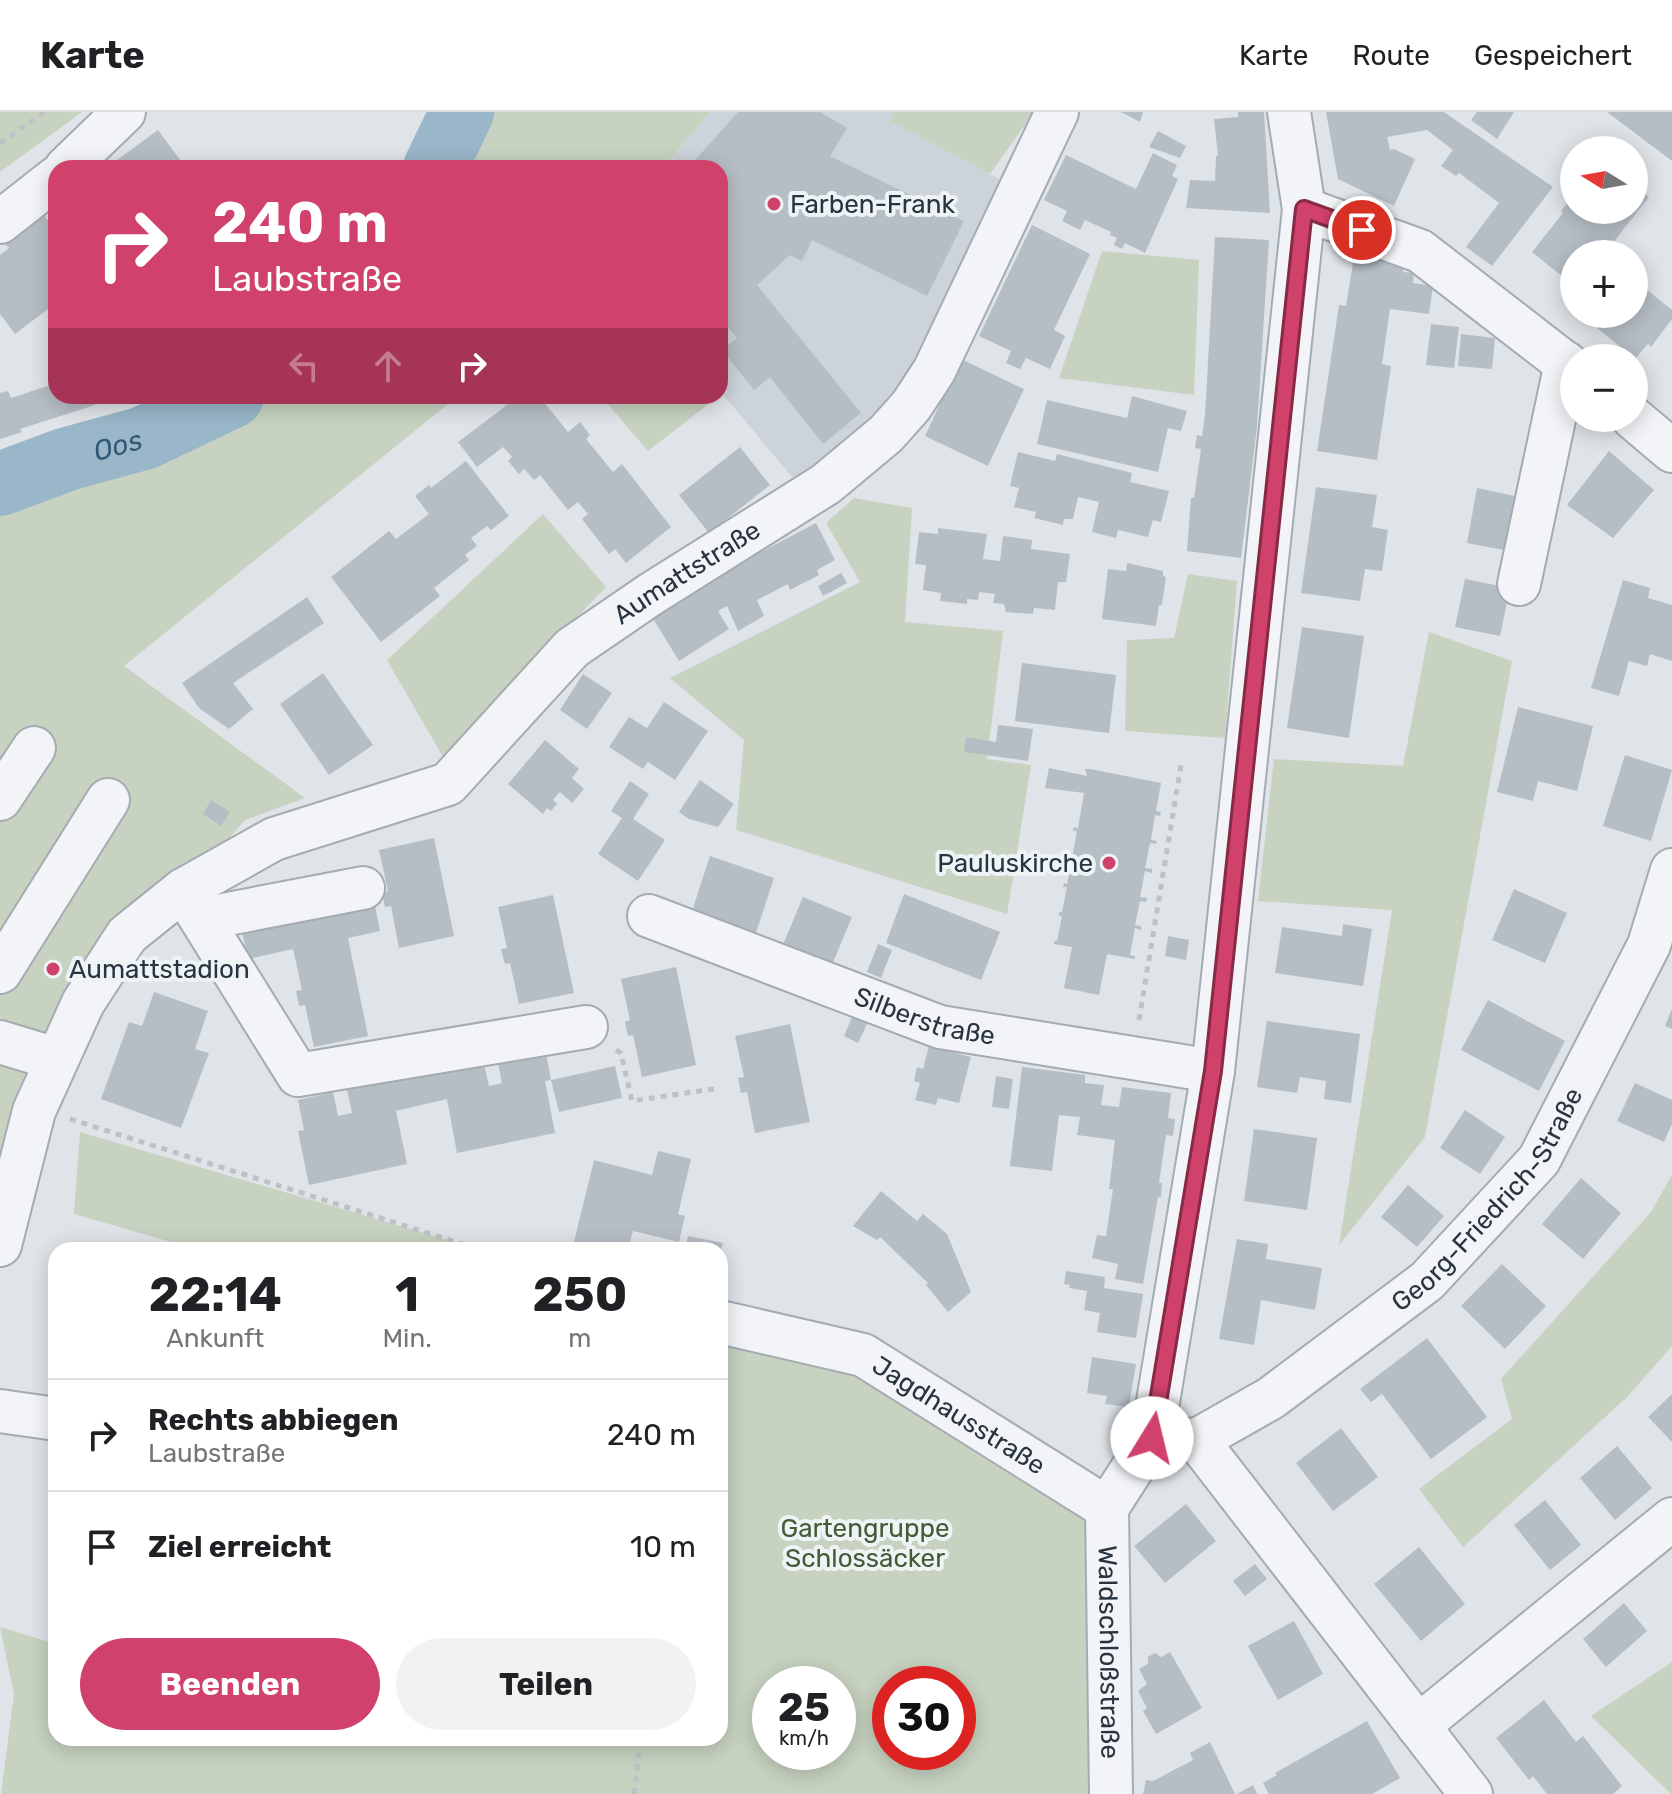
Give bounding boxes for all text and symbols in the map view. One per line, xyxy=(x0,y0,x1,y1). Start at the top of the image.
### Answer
text: Karte xyxy=(40,32,145,78)
text: Karte xyxy=(1239,39,1308,72)
text: Route xyxy=(1352,39,1430,72)
text: Gespeichert xyxy=(1474,39,1632,72)
north arrow xyxy=(1560,136,1648,224)
map controls xyxy=(1560,136,1648,432)
place label: Farben-Frank xyxy=(790,189,955,220)
text: 240 m xyxy=(212,190,388,256)
icon: right xyxy=(80,192,184,296)
marker: Farben-Frank xyxy=(765,195,783,213)
pin xyxy=(1328,196,1396,264)
icon: arrive xyxy=(1340,208,1384,252)
button: + xyxy=(1560,240,1648,328)
text: Laubstraße xyxy=(212,257,402,300)
icon: left xyxy=(282,344,326,388)
icon: ahead xyxy=(366,344,410,388)
icon: right xyxy=(450,344,494,388)
button: − xyxy=(1560,344,1648,432)
water label: Oos xyxy=(90,423,146,468)
street label: Aumattstraße xyxy=(608,514,766,631)
place label: Pauluskirche xyxy=(937,848,1093,879)
marker: Pauluskirche xyxy=(1100,854,1118,872)
place label: Aumattstadion xyxy=(69,954,250,985)
marker: Aumattstadion xyxy=(44,960,62,978)
street label: Silberstraße xyxy=(850,981,997,1052)
street label: Georg-Friedrich-Straße xyxy=(1386,1083,1589,1318)
text: 22:14 xyxy=(149,1266,282,1323)
text: 1 xyxy=(395,1266,419,1323)
text: 250 xyxy=(532,1266,627,1323)
text: Ankunft xyxy=(166,1323,264,1354)
text: Min. xyxy=(382,1323,432,1354)
text: m xyxy=(568,1323,591,1354)
street label: Jagdhausstraße xyxy=(866,1350,1051,1481)
position arrow xyxy=(1110,1396,1194,1480)
text: Rechts abbiegen xyxy=(148,1402,398,1438)
icon: right xyxy=(80,1413,124,1457)
text: 240 m xyxy=(607,1417,696,1453)
text: Laubstraße xyxy=(148,1438,285,1469)
park label: Gartengruppe Schlossäcker xyxy=(780,1513,950,1574)
icon: arrive xyxy=(80,1525,124,1569)
text: Ziel erreicht xyxy=(148,1529,331,1565)
text: 10 m xyxy=(630,1529,696,1565)
street label: Waldschloßstraße xyxy=(1092,1545,1126,1759)
button: Beenden xyxy=(80,1638,380,1730)
button: Teilen xyxy=(396,1638,696,1730)
speed limit sign: 30 xyxy=(872,1666,976,1770)
text: 25 xyxy=(778,1684,830,1731)
text: km/h xyxy=(779,1726,829,1750)

